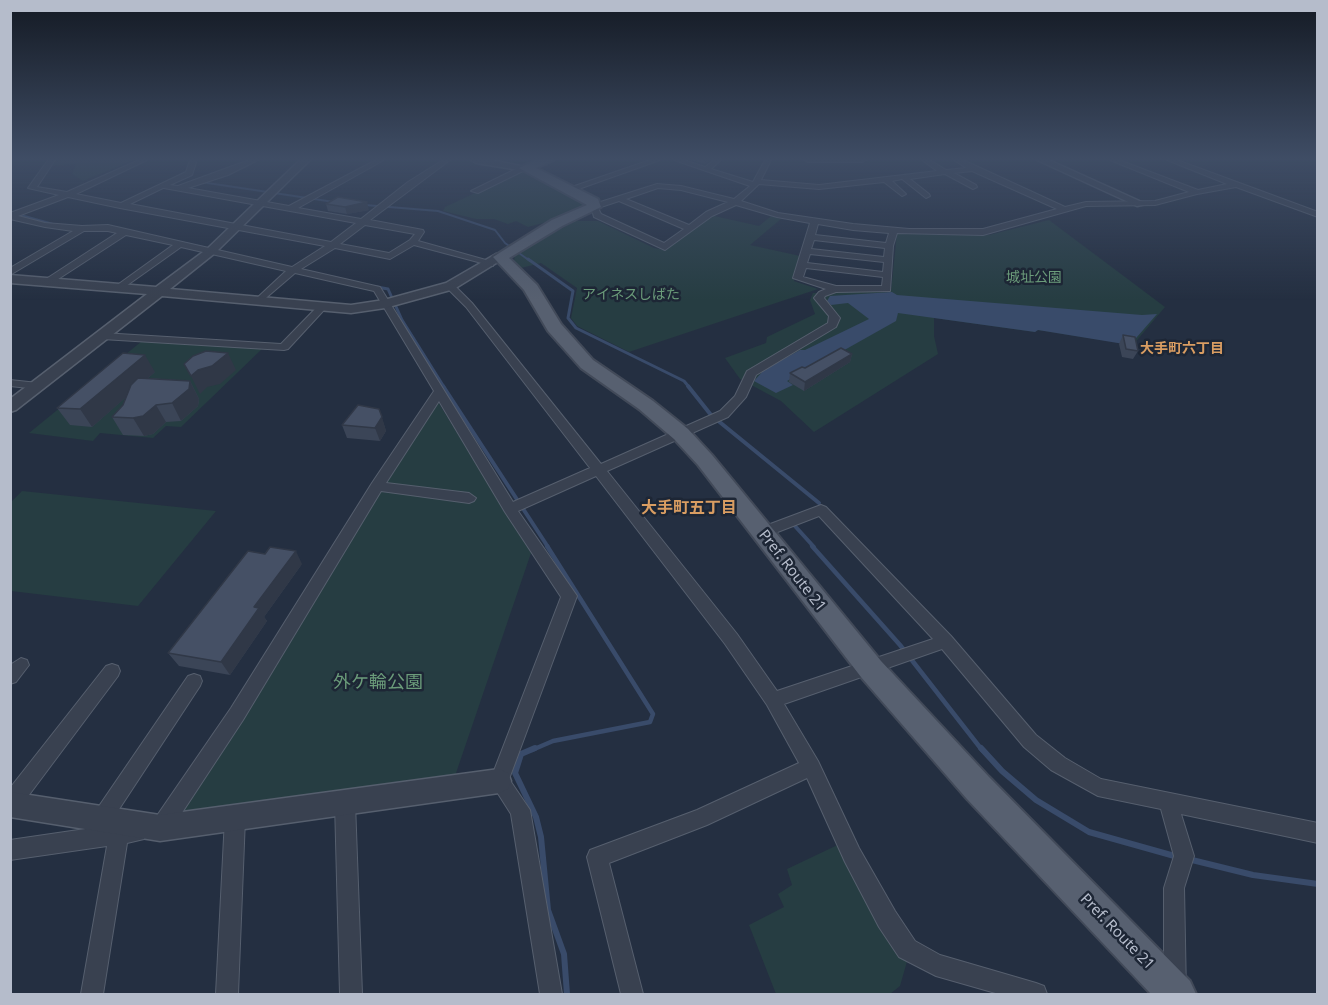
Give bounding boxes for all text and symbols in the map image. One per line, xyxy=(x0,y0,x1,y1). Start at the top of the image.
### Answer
park label: 城址公園 xyxy=(1006,270,1062,286)
park label: アイネスしばた xyxy=(582,287,680,303)
district label: 大手町六丁目 xyxy=(1140,341,1224,357)
district label: 大手町五丁目 xyxy=(641,498,737,518)
street label: Pref. Route 21 xyxy=(754,527,830,615)
park label: 外ケ輪公園 xyxy=(333,672,423,694)
street label: Pref. Route 21 xyxy=(1076,890,1158,974)

